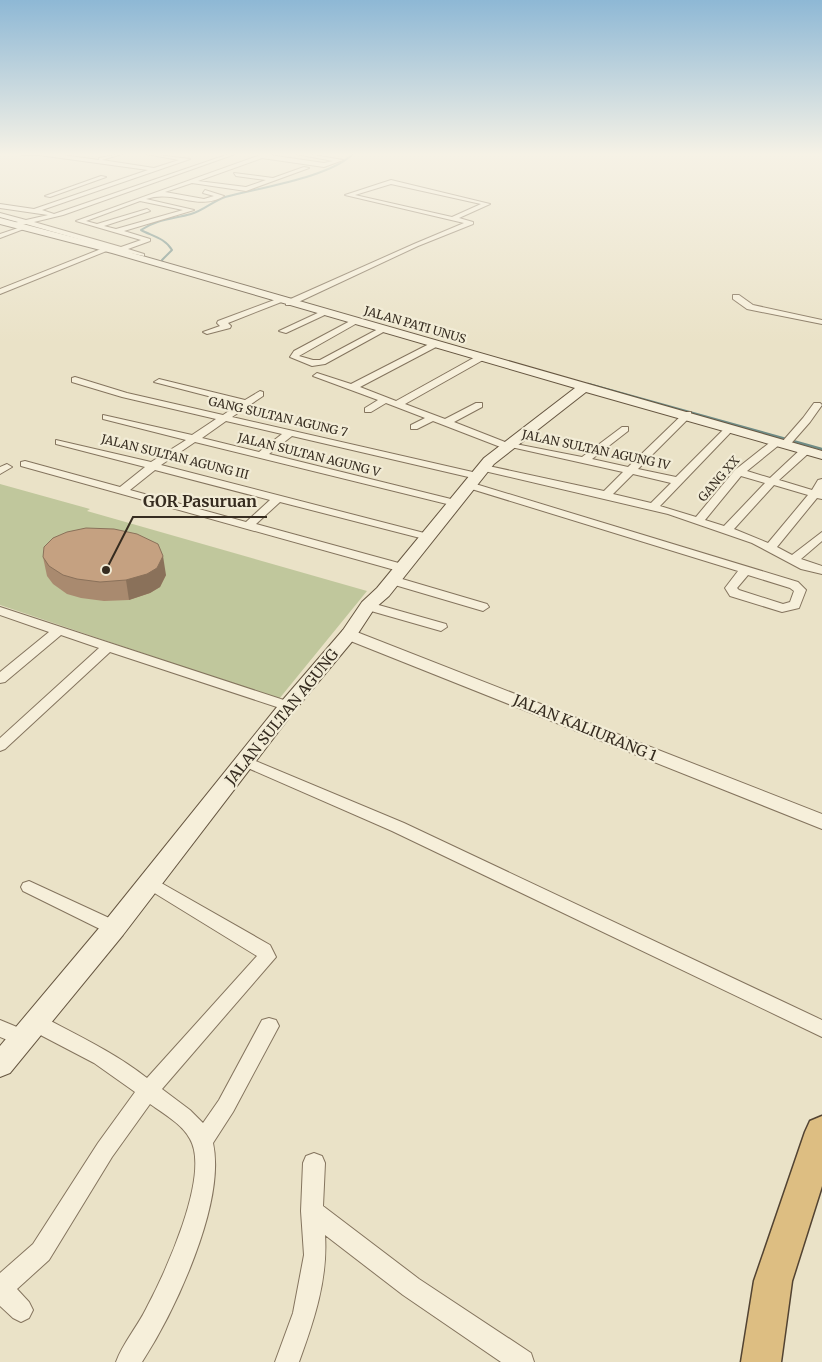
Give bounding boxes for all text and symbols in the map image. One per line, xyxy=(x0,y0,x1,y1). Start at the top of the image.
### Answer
street label: JALAN PATI UNUS xyxy=(361,303,468,346)
street label: GANG SULTAN AGUNG 7 xyxy=(207,393,349,440)
street label: JALAN SULTAN AGUNG IV xyxy=(520,426,672,473)
street label: JALAN SULTAN AGUNG V xyxy=(235,429,383,480)
street label: JALAN SULTAN AGUNG III xyxy=(99,431,251,482)
street label: GANG XX xyxy=(695,453,743,505)
callout: GOR Pasuruan xyxy=(133,486,267,517)
text: GOR Pasuruan xyxy=(143,491,257,511)
street label: JALAN SULTAN AGUNG xyxy=(220,645,342,789)
street label: JALAN KALIURANG 1 xyxy=(510,690,660,765)

